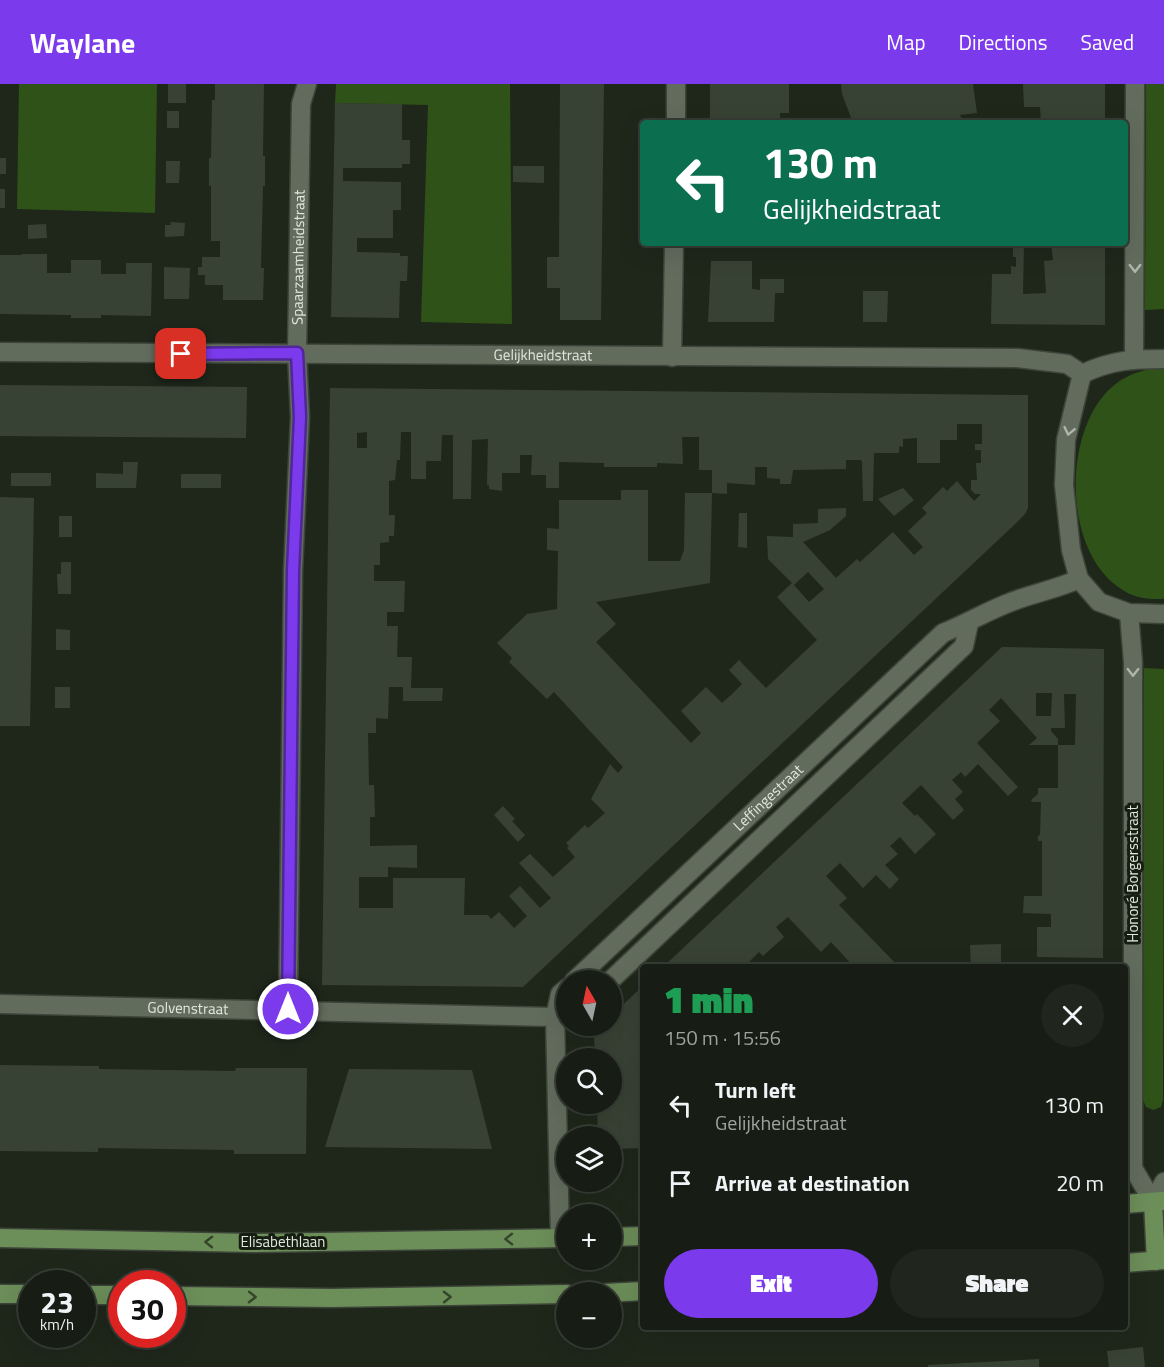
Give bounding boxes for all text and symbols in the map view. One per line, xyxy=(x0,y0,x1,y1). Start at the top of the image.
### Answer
text: Waylane xyxy=(30,21,135,64)
text: Map xyxy=(886,26,926,58)
text: Directions xyxy=(959,26,1048,58)
text: Saved xyxy=(1081,26,1134,58)
text: 130 m xyxy=(763,130,878,194)
icon: left xyxy=(664,144,742,222)
text: Gelijkheidstraat xyxy=(763,188,941,229)
street label: Spaarzaamheidstraat xyxy=(285,189,311,325)
one-way arrow xyxy=(1129,264,1141,273)
pin xyxy=(155,328,206,379)
icon: arrive xyxy=(164,337,197,370)
street label: Gelijkheidstraat xyxy=(494,343,593,366)
one-way arrow xyxy=(1063,426,1076,436)
one-way arrow xyxy=(1127,667,1139,676)
street label: Leffingestraat xyxy=(728,758,809,836)
street label: Honoré Borgersstraat xyxy=(1121,805,1144,943)
north arrow xyxy=(556,970,622,1036)
map controls xyxy=(556,970,622,1348)
text: 1 min xyxy=(664,972,753,1027)
position arrow xyxy=(256,977,320,1041)
button: close xyxy=(1041,984,1104,1047)
street label: Golvenstraat xyxy=(147,995,230,1020)
text: 150 m · 15:56 xyxy=(664,1022,781,1053)
button: search xyxy=(556,1048,622,1114)
text: Turn left xyxy=(715,1073,796,1107)
text: 130 m xyxy=(1044,1088,1104,1122)
icon: left xyxy=(664,1089,697,1122)
text: Gelijkheidstraat xyxy=(715,1107,846,1138)
button: layers xyxy=(556,1126,622,1192)
text: Arrive at destination xyxy=(715,1166,910,1200)
text: 20 m xyxy=(1056,1166,1104,1200)
icon: arrive xyxy=(664,1167,697,1200)
button: + xyxy=(556,1204,622,1270)
street label: Elisabethlaan xyxy=(241,1230,325,1253)
one-way arrow xyxy=(504,1233,513,1245)
one-way arrow xyxy=(204,1236,213,1248)
button: Exit xyxy=(664,1249,878,1318)
button: Share xyxy=(890,1249,1104,1318)
speed limit sign: 30 xyxy=(108,1270,186,1348)
text: 23 xyxy=(40,1279,74,1325)
button: − xyxy=(556,1282,622,1348)
one-way arrow xyxy=(442,1290,451,1303)
one-way arrow xyxy=(247,1291,256,1303)
text: km/h xyxy=(40,1313,74,1336)

